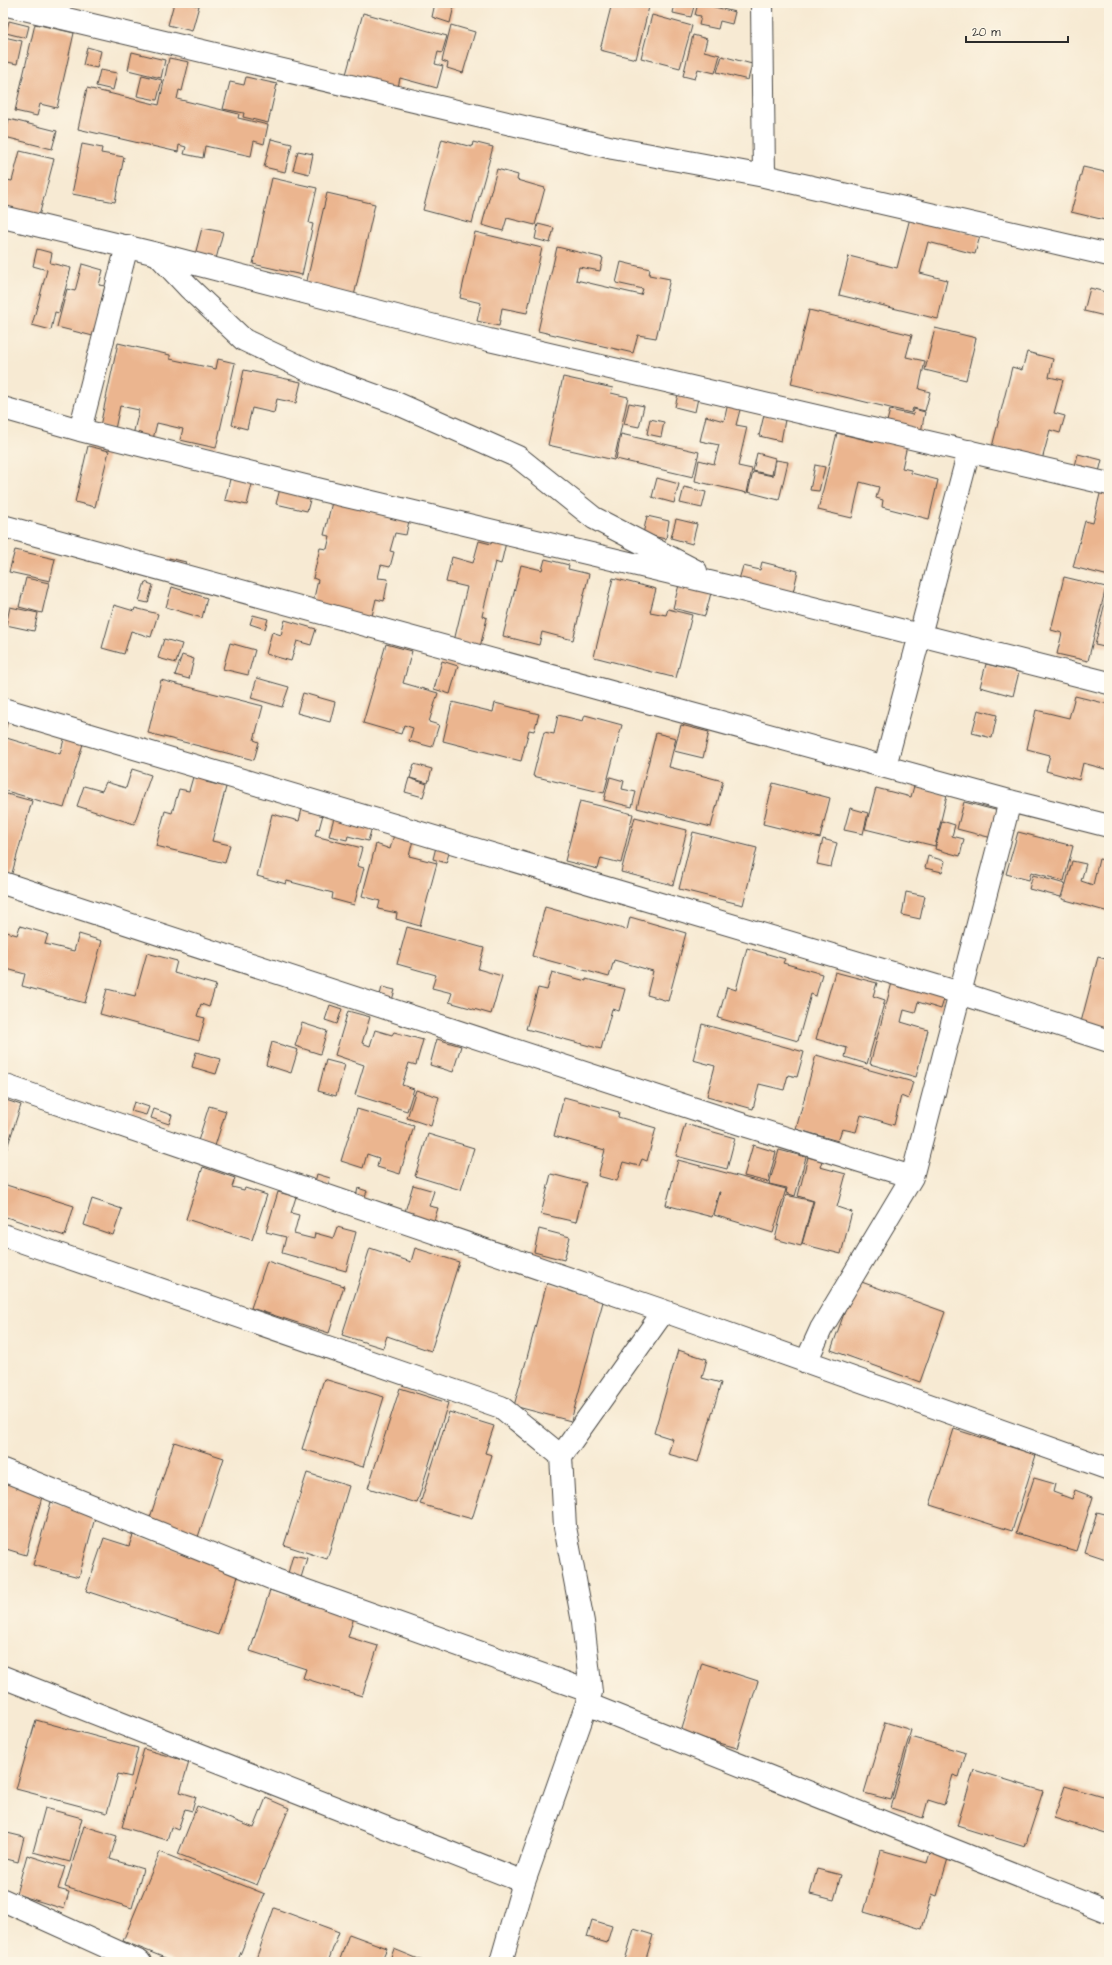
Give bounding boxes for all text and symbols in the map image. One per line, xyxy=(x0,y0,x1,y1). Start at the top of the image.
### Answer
scale bar xyxy=(966,18,1068,44)
text: 20 m xyxy=(972,24,1001,41)

